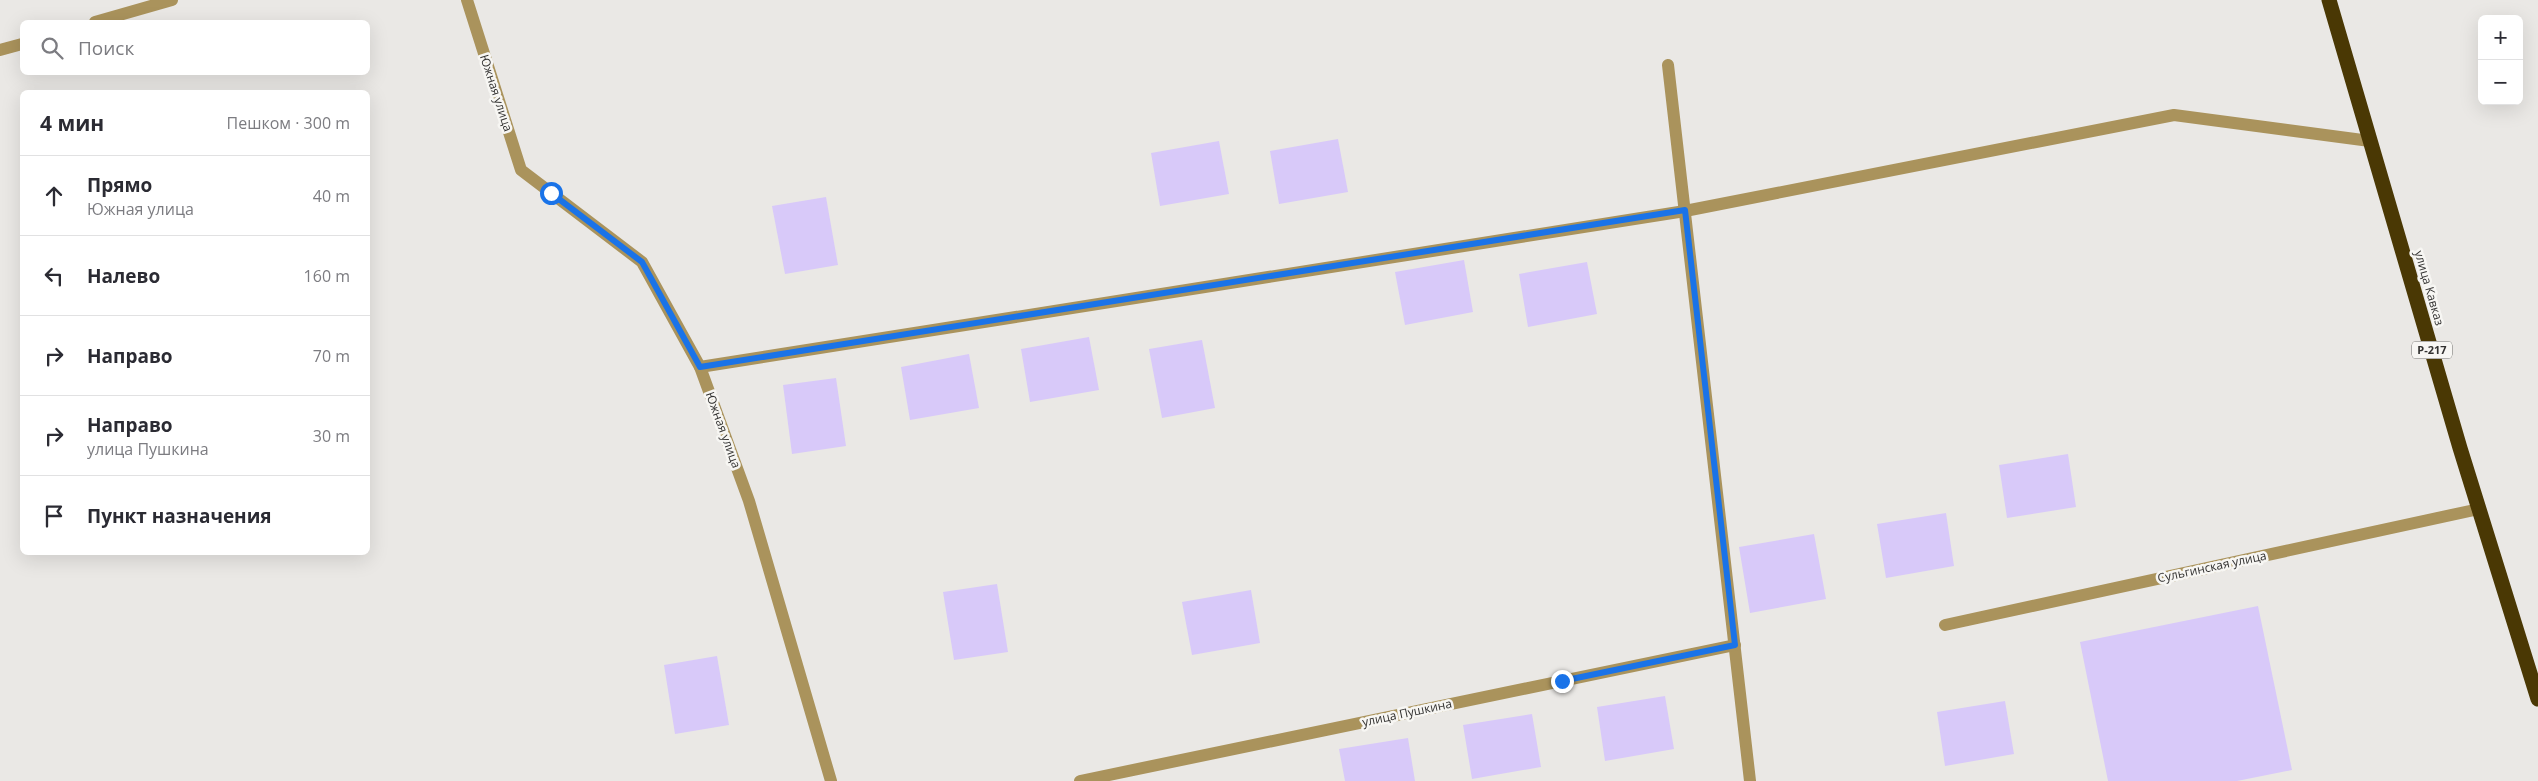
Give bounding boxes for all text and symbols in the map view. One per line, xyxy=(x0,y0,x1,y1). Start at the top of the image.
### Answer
map controls xyxy=(2478,15,2523,105)
button: + xyxy=(2478,15,2523,60)
search box xyxy=(20,20,370,75)
icon: search xyxy=(38,34,66,62)
text: Поиск xyxy=(78,35,134,61)
street label: Южная улица xyxy=(476,52,517,134)
button: − xyxy=(2478,60,2523,105)
text: 4 мин xyxy=(40,109,104,137)
text: Пешком · 300 m xyxy=(227,112,350,134)
text: Прямо xyxy=(87,172,152,198)
icon: ahead xyxy=(40,182,68,210)
route start xyxy=(540,182,563,205)
text: 40 m xyxy=(313,185,350,207)
text: Южная улица xyxy=(87,198,194,220)
street label: улица Кавказ xyxy=(2411,248,2448,328)
icon: left xyxy=(40,262,68,290)
text: Налево xyxy=(87,263,160,289)
text: 160 m xyxy=(304,265,350,287)
icon: right xyxy=(40,342,68,370)
road number: Р-217 xyxy=(2412,342,2452,358)
text: Направо xyxy=(87,343,173,369)
text: 70 m xyxy=(313,345,350,367)
street label: Южная улица xyxy=(702,389,745,470)
text: Направо xyxy=(87,412,173,438)
icon: right xyxy=(40,422,68,450)
text: 30 m xyxy=(313,425,350,447)
text: улица Пушкина xyxy=(87,438,209,460)
icon: arrive xyxy=(40,502,68,530)
text: Пункт назначения xyxy=(87,503,272,529)
street label: Сульгинская улица xyxy=(2156,547,2268,586)
route end xyxy=(1551,670,1574,693)
street label: улица Пушкина xyxy=(1360,695,1453,730)

